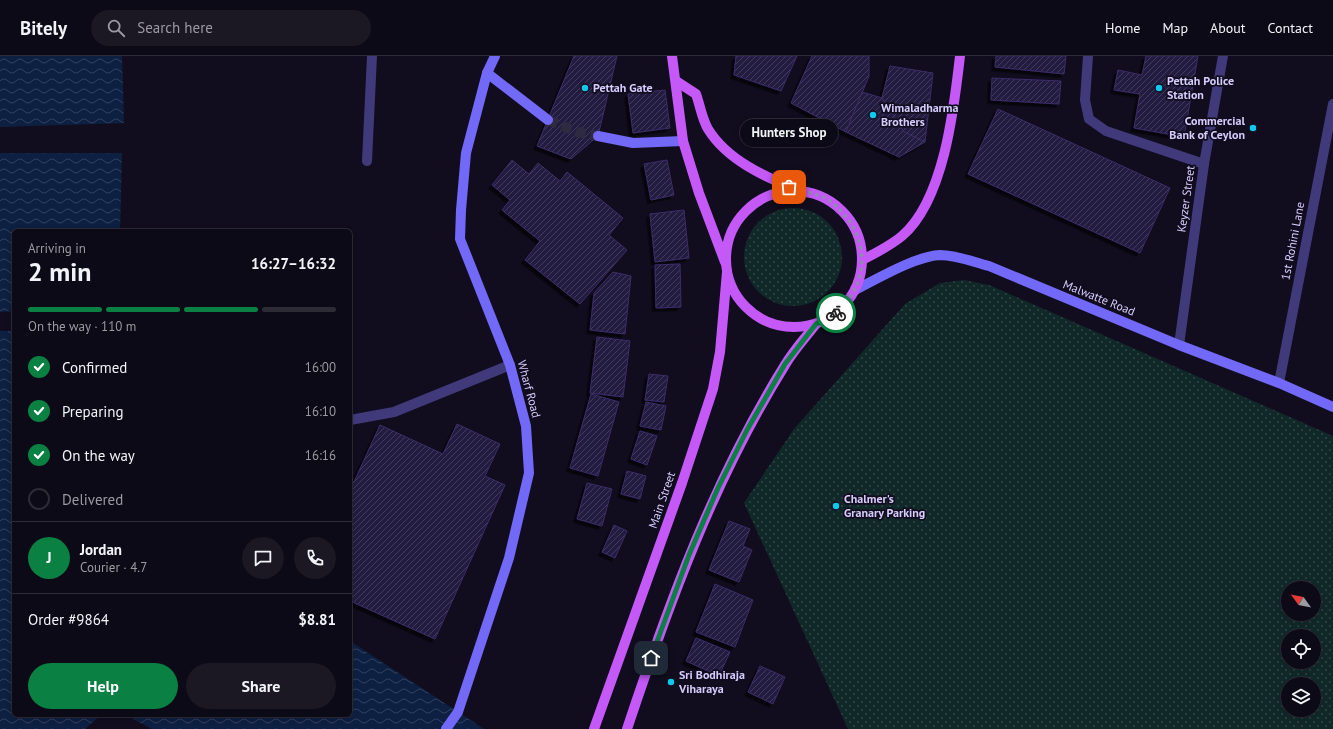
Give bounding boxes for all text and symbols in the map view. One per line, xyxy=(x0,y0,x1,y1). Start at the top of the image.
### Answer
search box xyxy=(91,10,371,46)
text: Bitely xyxy=(20,16,67,40)
icon: search xyxy=(105,17,127,39)
text: Search here xyxy=(137,18,213,37)
text: Home xyxy=(1105,19,1140,37)
text: Map xyxy=(1162,19,1188,37)
text: About xyxy=(1210,19,1246,37)
text: Contact xyxy=(1268,19,1313,37)
place label: Pettah Police Station xyxy=(1167,73,1234,102)
place label: Pettah Gate xyxy=(593,80,653,95)
marker: Pettah Gate xyxy=(580,83,590,93)
marker: Pettah Police Station xyxy=(1154,83,1164,93)
place label: Wimaladharma Brothers xyxy=(881,100,958,129)
marker: Wimaladharma Brothers xyxy=(868,110,878,120)
place label: Commercial Bank of Ceylon xyxy=(1169,113,1245,142)
callout: Hunters Shop xyxy=(740,119,838,147)
marker: Commercial Bank of Ceylon xyxy=(1248,123,1258,133)
text: Hunters Shop xyxy=(752,124,826,141)
street label: Keyzer Street xyxy=(1173,165,1198,233)
pin xyxy=(772,170,806,204)
icon: bag xyxy=(778,176,800,198)
street label: 1st Rohini Lane xyxy=(1278,201,1307,281)
text: Arriving in xyxy=(28,240,86,257)
text: 16:27–16:32 xyxy=(251,254,336,273)
text: 2 min xyxy=(28,255,91,288)
street label: Malwatte Road xyxy=(1061,276,1137,319)
courier xyxy=(816,293,856,333)
icon: bike xyxy=(825,302,847,324)
text: On the way · 110 m xyxy=(28,318,136,335)
icon: check xyxy=(28,356,50,378)
text: Confirmed xyxy=(62,358,127,377)
street label: Wharf Road xyxy=(515,358,544,419)
text: 16:00 xyxy=(305,359,336,376)
icon: check xyxy=(28,400,50,422)
text: Preparing xyxy=(62,402,124,421)
text: 16:10 xyxy=(305,403,336,420)
icon: check xyxy=(28,444,50,466)
text: On the way xyxy=(62,446,135,465)
text: 16:16 xyxy=(305,447,336,464)
street label: Main Street xyxy=(645,469,678,530)
text: Delivered xyxy=(62,490,123,509)
place label: Chalmer's Granary Parking xyxy=(844,491,925,520)
marker: Chalmer's Granary Parking xyxy=(831,501,841,511)
button: chat xyxy=(242,537,284,579)
button: phone xyxy=(294,537,336,579)
text: Jordan xyxy=(80,540,122,559)
text: J xyxy=(46,548,52,567)
text: Courier · 4.7 xyxy=(80,559,147,576)
north arrow xyxy=(1281,581,1321,621)
map controls xyxy=(1281,581,1321,717)
text: Order #9864 xyxy=(28,610,109,629)
text: $8.81 xyxy=(298,610,336,629)
button: locate xyxy=(1281,629,1321,669)
pin xyxy=(634,641,668,675)
icon: home xyxy=(640,647,662,669)
button: Help xyxy=(28,663,178,709)
button: Share xyxy=(186,663,336,709)
place label: Sri Bodhiraja Viharaya xyxy=(678,667,745,696)
marker: Sri Bodhiraja Viharaya xyxy=(666,677,676,687)
button: layers xyxy=(1281,677,1321,717)

